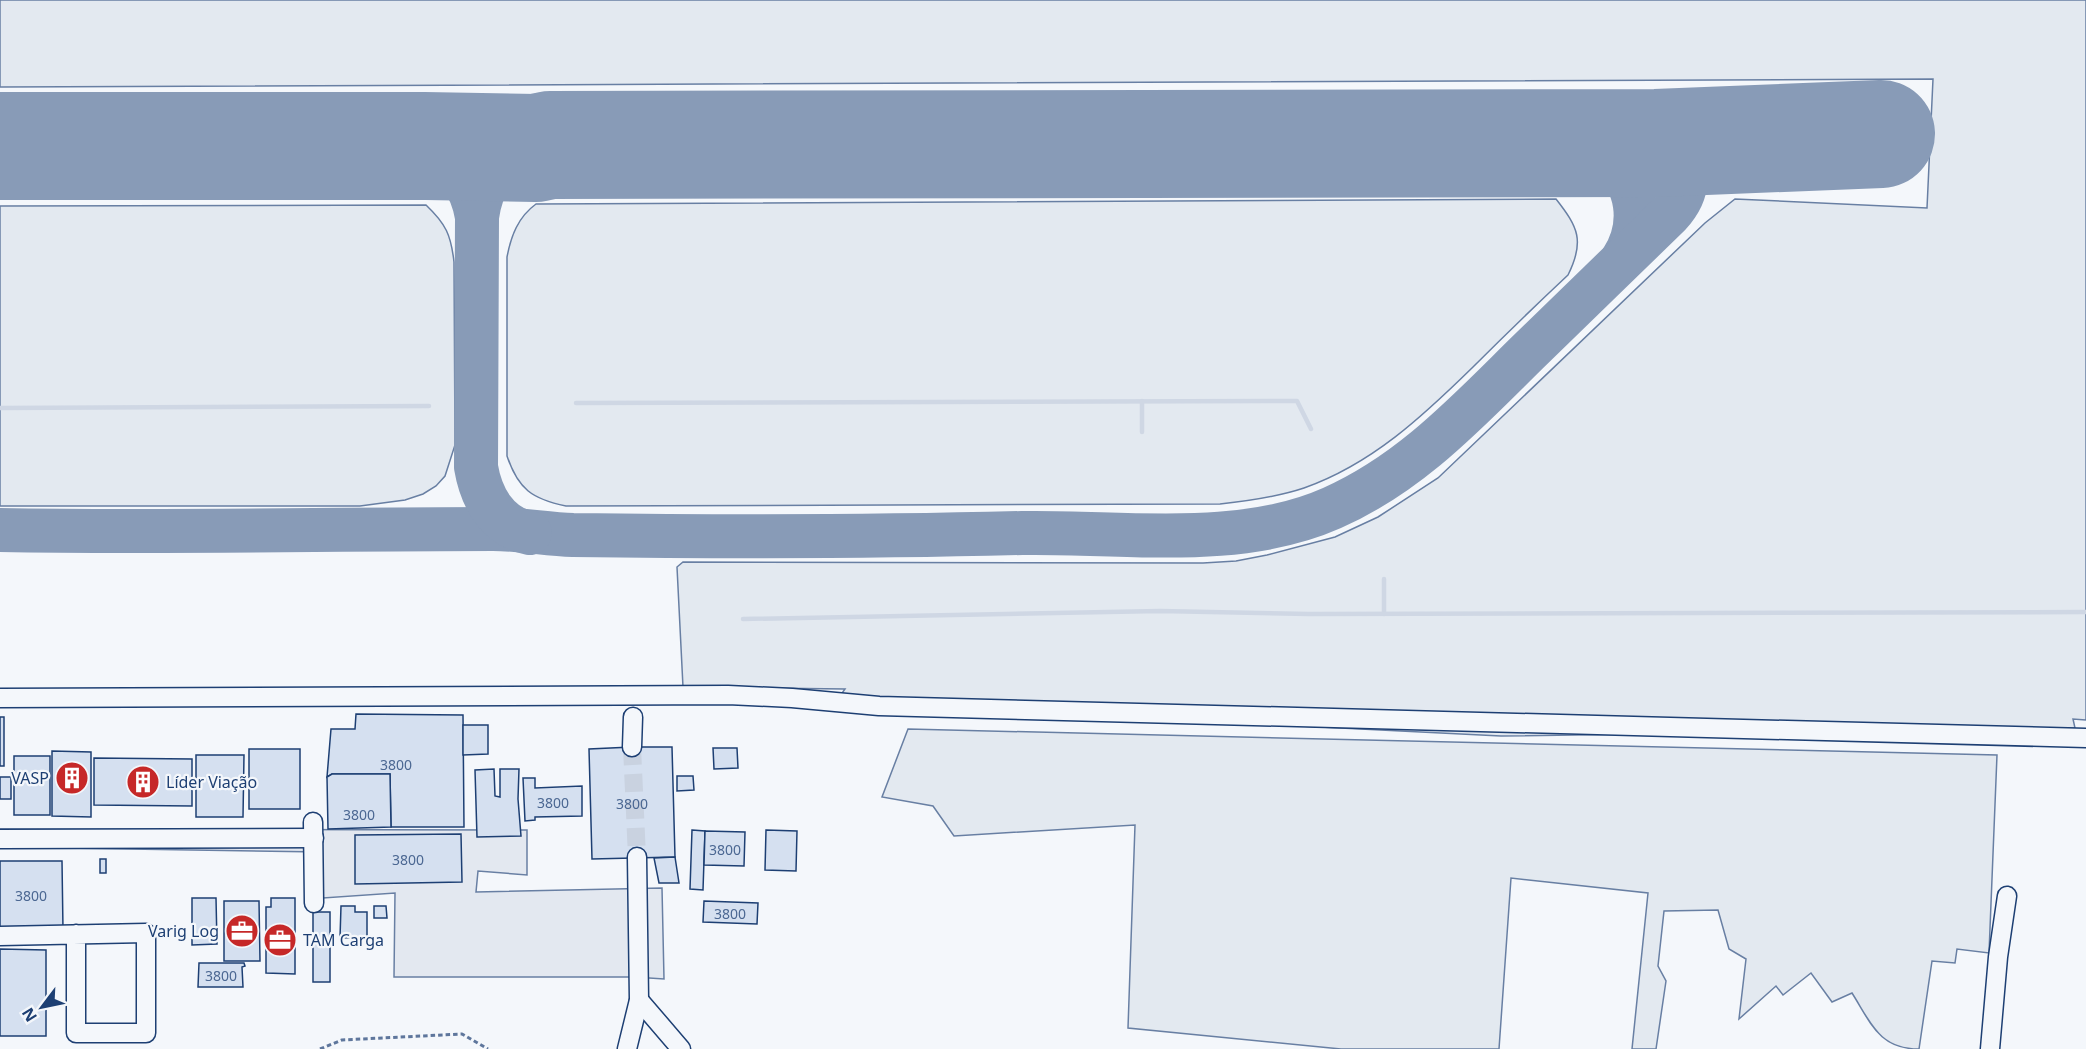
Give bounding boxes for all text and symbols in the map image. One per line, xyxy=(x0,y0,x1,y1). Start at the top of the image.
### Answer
house number: 3800 xyxy=(380,755,412,774)
building icon: VASP xyxy=(54,760,90,796)
building icon: Líder Viação xyxy=(125,764,161,800)
place label: VASP xyxy=(11,767,49,789)
place label: Líder Viação xyxy=(166,771,257,793)
house number: 3800 xyxy=(537,793,569,812)
house number: 3800 xyxy=(616,794,648,813)
house number: 3800 xyxy=(343,805,375,824)
house number: 3800 xyxy=(709,840,741,859)
house number: 3800 xyxy=(392,850,424,869)
house number: 3800 xyxy=(15,886,47,905)
house number: 3800 xyxy=(714,904,746,923)
office icon: Varig Log xyxy=(224,913,260,949)
place label: Varig Log xyxy=(148,920,219,942)
office icon: TAM Carga xyxy=(262,922,298,958)
place label: TAM Carga xyxy=(303,929,384,951)
house number: 3800 xyxy=(205,966,237,985)
north arrow xyxy=(12,977,72,1037)
text: N xyxy=(17,1004,42,1026)

